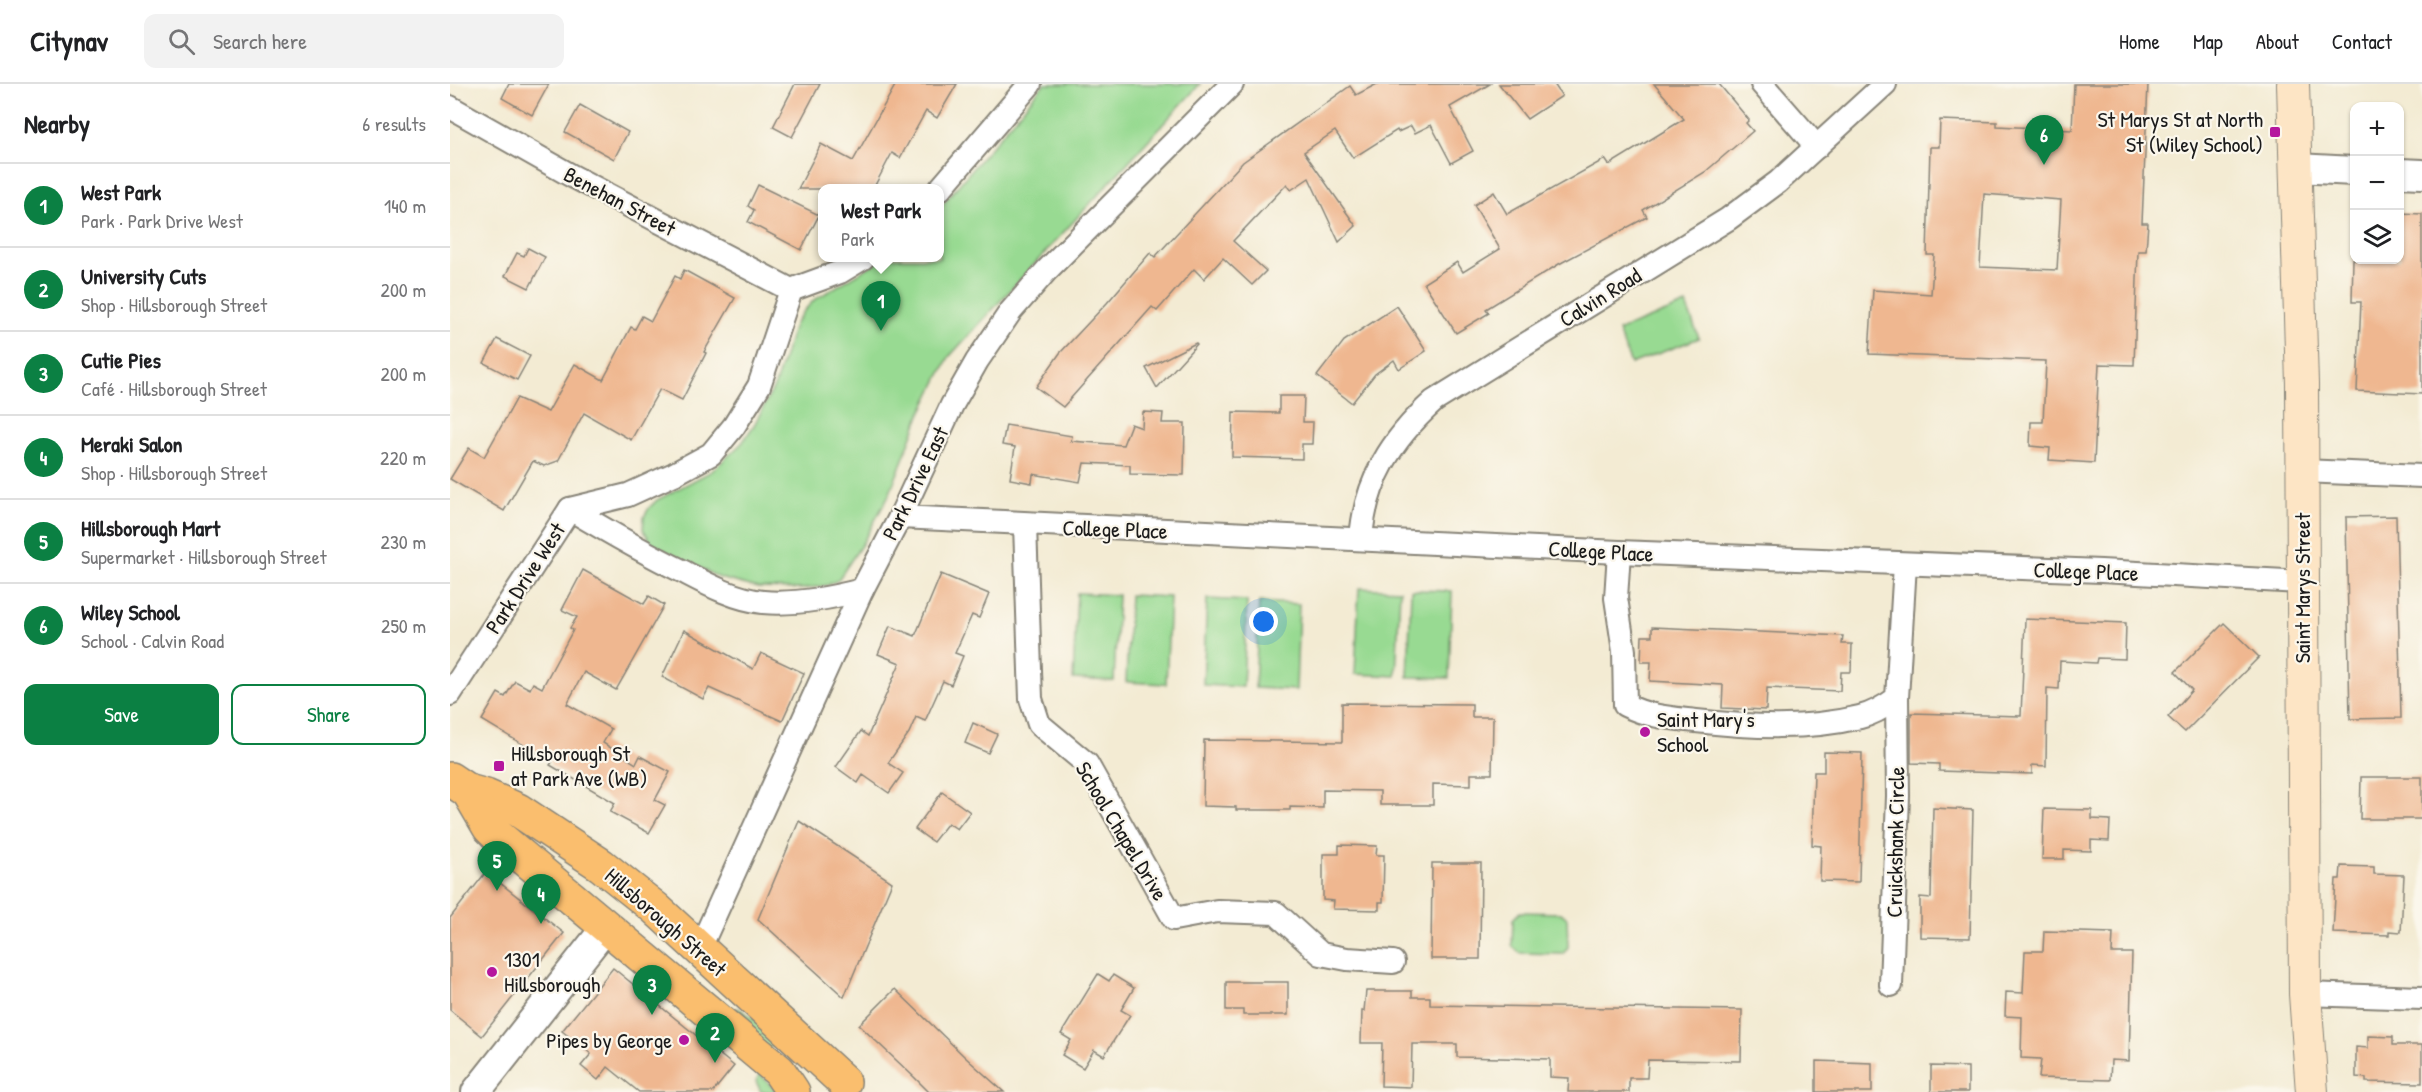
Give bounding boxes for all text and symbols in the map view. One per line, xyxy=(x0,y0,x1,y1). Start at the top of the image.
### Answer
search box xyxy=(144,14,564,68)
text: Citynav xyxy=(30,22,108,60)
icon: search xyxy=(165,25,198,58)
text: Search here xyxy=(213,26,307,56)
text: Home xyxy=(2119,27,2160,56)
text: Map xyxy=(2193,27,2223,56)
text: About xyxy=(2256,27,2299,56)
text: Contact xyxy=(2332,27,2392,56)
map controls xyxy=(2350,102,2404,264)
button: + xyxy=(2350,102,2404,156)
place label: St Marys St at North St (Wiley School) xyxy=(2097,104,2263,159)
text: Nearby xyxy=(24,106,90,141)
text: 6 results xyxy=(362,110,426,137)
pin: 6 xyxy=(2024,116,2064,165)
marker: St Marys St at North St (Wiley School) xyxy=(2268,125,2282,139)
button: − xyxy=(2350,156,2404,210)
street label: Benehan Street xyxy=(559,159,682,243)
text: West Park xyxy=(81,177,161,207)
popup xyxy=(818,184,944,262)
text: 1 xyxy=(40,192,47,219)
text: 140 m xyxy=(384,192,426,219)
text: West Park xyxy=(841,195,921,225)
text: Park · Park Drive West xyxy=(81,207,243,234)
button: layers xyxy=(2350,210,2404,264)
text: Park xyxy=(841,225,874,252)
street label: Calvin Road xyxy=(1553,260,1647,334)
text: University Cuts xyxy=(81,261,206,291)
text: 2 xyxy=(39,276,48,303)
text: 200 m xyxy=(381,276,426,303)
pin: 1 xyxy=(862,282,900,331)
text: Shop · Hillsborough Street xyxy=(81,291,267,318)
text: Cutie Pies xyxy=(81,345,161,375)
text: 3 xyxy=(39,360,48,387)
text: 200 m xyxy=(381,360,426,387)
text: Café · Hillsborough Street xyxy=(81,375,267,402)
street label: Park Drive East xyxy=(875,421,956,545)
text: Meraki Salon xyxy=(81,429,182,459)
text: 4 xyxy=(40,444,47,471)
text: 220 m xyxy=(380,444,426,471)
text: Shop · Hillsborough Street xyxy=(81,459,267,486)
street label: College Place xyxy=(1062,512,1168,546)
street label: Saint Marys Street xyxy=(2287,512,2317,663)
text: Hillsborough Mart xyxy=(81,513,220,543)
street label: Park Drive West xyxy=(478,516,572,639)
text: 5 xyxy=(39,528,48,555)
text: 230 m xyxy=(381,528,426,555)
street label: College Place xyxy=(1548,533,1655,569)
text: Supermarket · Hillsborough Street xyxy=(81,543,327,570)
street label: College Place xyxy=(2033,554,2139,588)
text: Wiley School xyxy=(81,597,180,627)
your location xyxy=(1249,607,1278,636)
text: 6 xyxy=(40,612,47,639)
text: 250 m xyxy=(381,612,426,639)
text: School · Calvin Road xyxy=(81,627,224,654)
button: Save xyxy=(24,684,219,745)
button: Share xyxy=(231,684,426,745)
place label: Saint Mary's School xyxy=(1657,704,1755,759)
marker: Saint Mary's School xyxy=(1638,725,1652,739)
place label: Hillsborough St at Park Ave (WB) xyxy=(511,738,648,793)
street label: School Chapel Drive xyxy=(1069,756,1175,906)
marker: Hillsborough St at Park Ave (WB) xyxy=(492,759,506,773)
street label: Cruickshank Circle xyxy=(1879,766,1911,918)
pin: 5 xyxy=(478,842,516,891)
street label: Hillsborough Street xyxy=(599,861,734,984)
pin: 4 xyxy=(522,874,560,924)
place label: 1301 Hillsborough xyxy=(504,944,600,999)
marker: 1301 Hillsborough xyxy=(485,965,499,979)
pin: 3 xyxy=(632,966,672,1015)
pin: 2 xyxy=(696,1014,734,1063)
place label: Pipes by George xyxy=(546,1025,672,1055)
marker: Pipes by George xyxy=(677,1033,691,1047)

